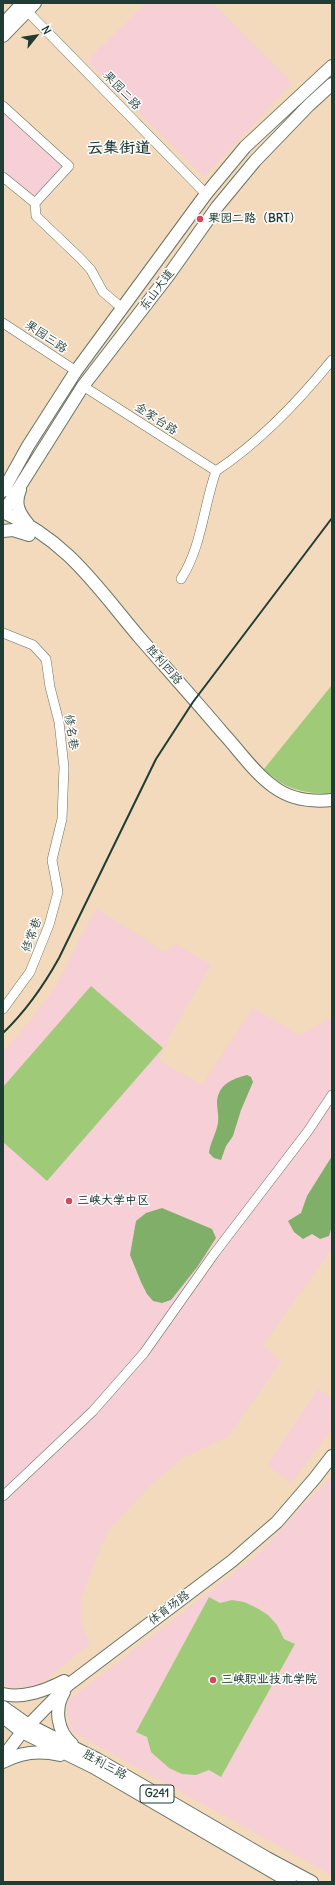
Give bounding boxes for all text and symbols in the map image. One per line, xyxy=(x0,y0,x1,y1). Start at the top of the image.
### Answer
north arrow xyxy=(16,16,56,56)
text: N xyxy=(38,23,54,37)
street label: 果园二路 xyxy=(100,69,144,113)
district label: 云集街道 xyxy=(87,138,151,158)
place label: 果园二路（BRT） xyxy=(208,212,302,226)
marker: 果园二路（BRT） xyxy=(195,214,205,224)
street label: 东山大道 xyxy=(137,266,177,314)
street label: 果园三路 xyxy=(22,318,70,356)
street label: 金家台路 xyxy=(132,400,180,438)
street label: 胜利四路 xyxy=(143,642,185,688)
street label: 修名巷 xyxy=(61,713,81,751)
street label: 修常巷 xyxy=(19,916,45,954)
place label: 三峡大学中区 xyxy=(77,1194,149,1208)
marker: 三峡大学中区 xyxy=(64,1196,74,1206)
street label: 体育场路 xyxy=(145,1588,193,1628)
place label: 三峡职业技术学院 xyxy=(221,1673,317,1687)
marker: 三峡职业技术学院 xyxy=(208,1675,218,1685)
street label: 胜利三路 xyxy=(81,1747,129,1783)
road number: G241 xyxy=(140,1785,174,1803)

